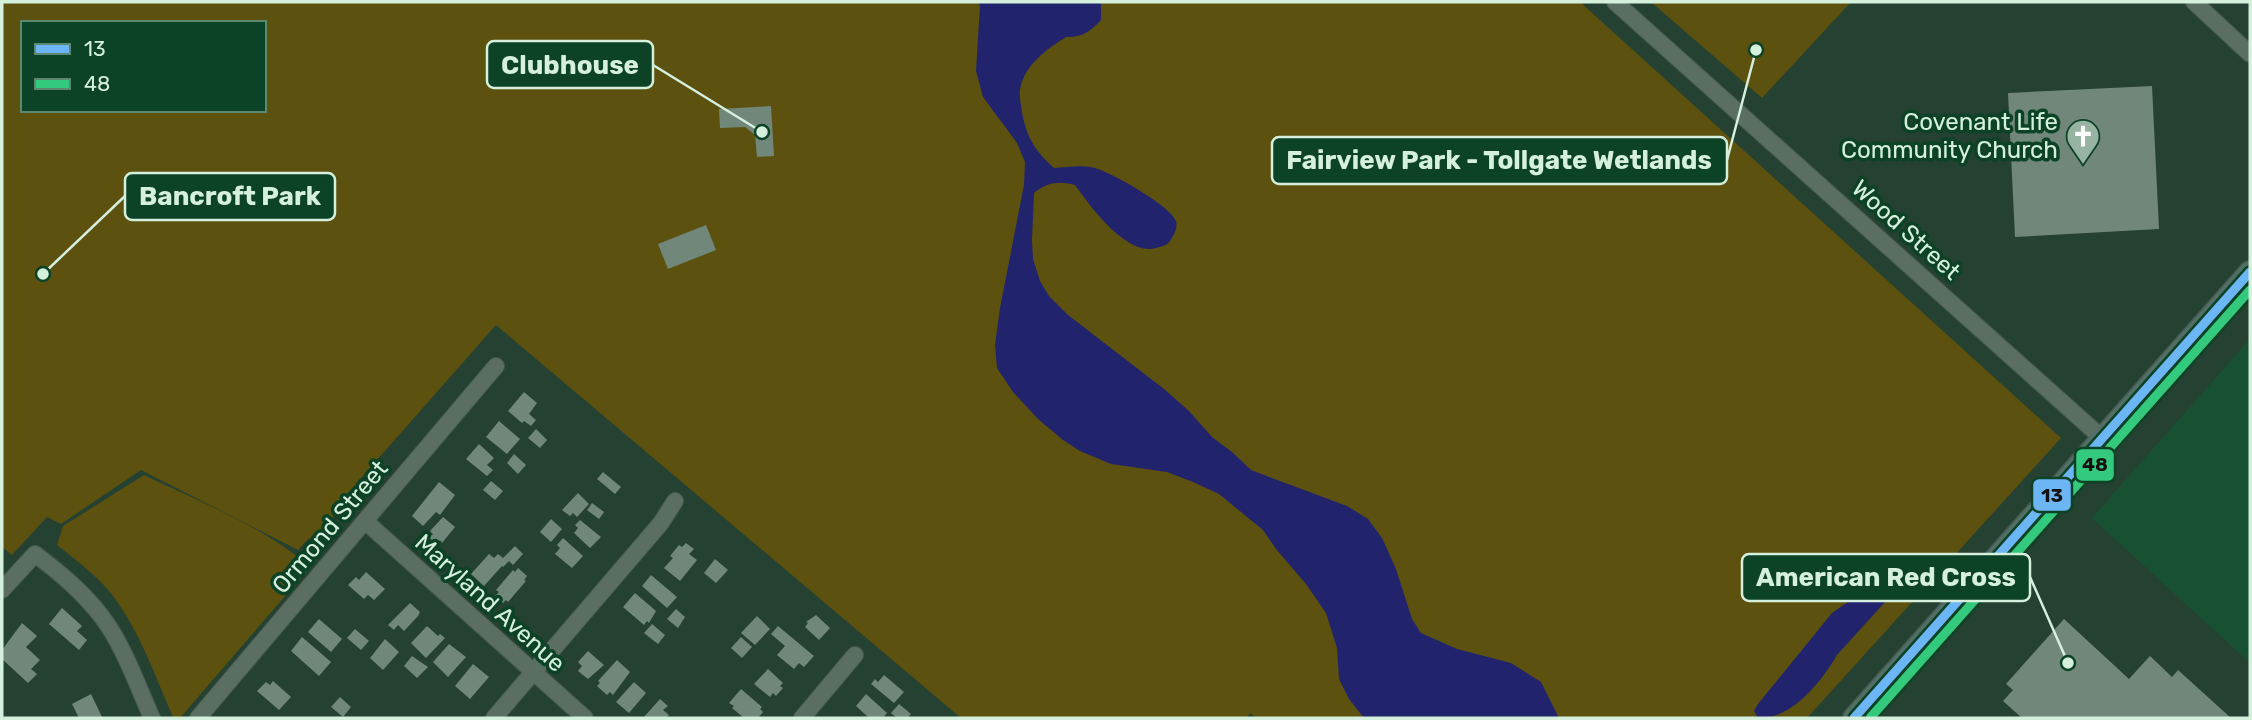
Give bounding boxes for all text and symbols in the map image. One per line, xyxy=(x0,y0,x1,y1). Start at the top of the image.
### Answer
legend xyxy=(21,21,266,112)
text: 13 xyxy=(84,36,106,61)
callout: Clubhouse xyxy=(487,41,653,88)
text: Clubhouse xyxy=(501,50,639,81)
text: 48 xyxy=(84,71,110,96)
place label: Covenant Life Community Church xyxy=(1841,108,2058,164)
church icon: Covenant Life Community Church xyxy=(2064,117,2102,166)
callout: Fairview Park - Tollgate Wetlands xyxy=(1272,137,1727,184)
text: Fairview Park - Tollgate Wetlands xyxy=(1286,145,1712,176)
callout: Bancroft Park xyxy=(125,173,335,220)
street label: Wood Street xyxy=(1846,174,1966,286)
text: Bancroft Park xyxy=(139,181,322,212)
line badge: 48 xyxy=(2075,448,2115,482)
text: 48 xyxy=(2082,453,2108,476)
street label: Ormond Street xyxy=(266,455,394,599)
line badge: 13 xyxy=(2032,478,2072,512)
text: 13 xyxy=(2041,484,2063,507)
street label: Maryland Avenue xyxy=(409,528,571,678)
callout: American Red Cross xyxy=(1742,554,2030,601)
text: American Red Cross xyxy=(1756,562,2016,593)

